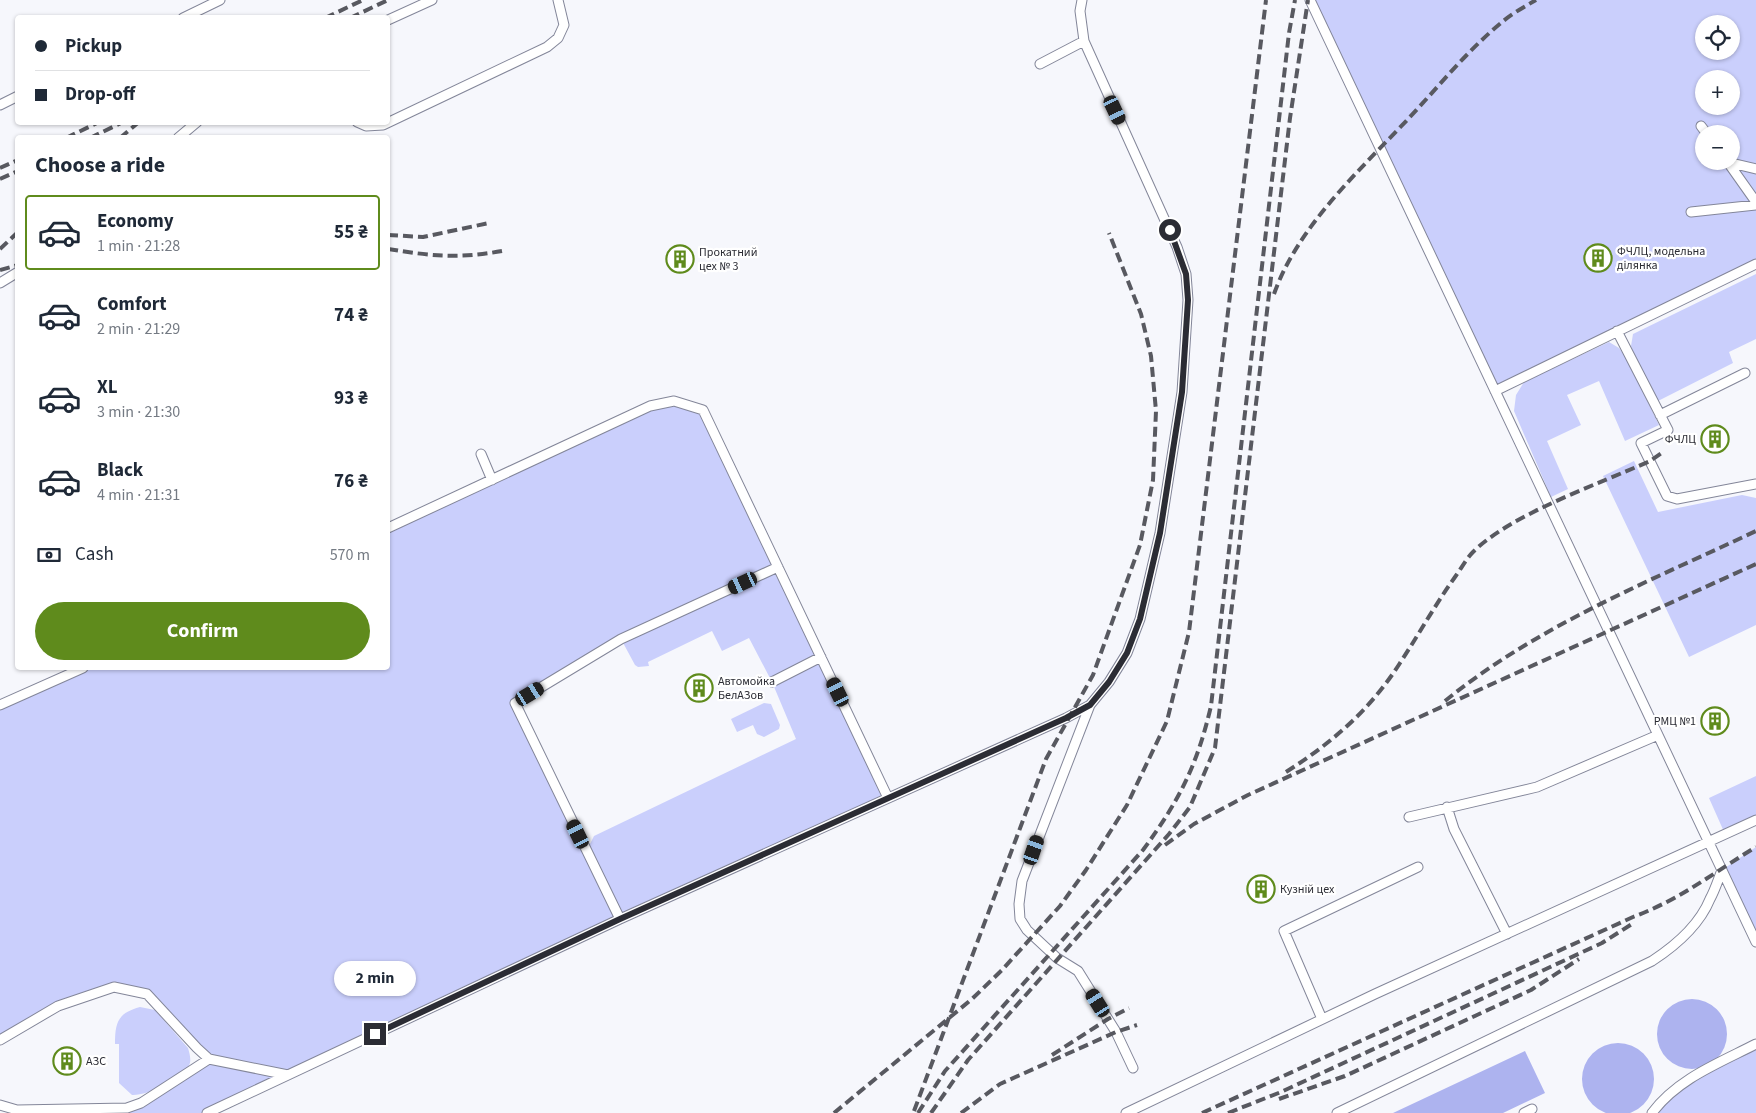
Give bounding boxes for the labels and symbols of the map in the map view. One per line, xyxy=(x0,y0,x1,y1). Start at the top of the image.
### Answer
car xyxy=(1101,93,1128,127)
route start xyxy=(1159,219,1181,241)
building icon: ФЧЛЦ, модельна ділянка xyxy=(1583,243,1613,273)
place label: ФЧЛЦ, модельна ділянка xyxy=(1617,243,1705,274)
building icon: Прокатний цех № 3 xyxy=(665,244,695,274)
place label: Прокатний цех № 3 xyxy=(699,244,757,275)
building icon: ФЧЛЦ xyxy=(1700,424,1730,454)
place label: ФЧЛЦ xyxy=(1665,431,1696,448)
car xyxy=(726,570,759,596)
building icon: Автомойка БелАЗов xyxy=(684,673,714,703)
place label: Автомойка БелАЗов xyxy=(718,673,775,704)
car xyxy=(824,675,851,709)
car xyxy=(513,680,546,708)
building icon: РМЦ №1 xyxy=(1700,706,1730,736)
place label: РМЦ №1 xyxy=(1654,713,1696,730)
car xyxy=(564,817,591,851)
car xyxy=(1022,833,1045,867)
building icon: Кузній цех xyxy=(1246,874,1276,904)
place label: Кузній цех xyxy=(1280,881,1335,898)
callout: 2 min xyxy=(334,962,416,996)
car xyxy=(1083,986,1112,1020)
route end xyxy=(364,1023,386,1045)
building icon: АЗС xyxy=(52,1046,82,1076)
place label: АЗС xyxy=(86,1053,106,1070)

